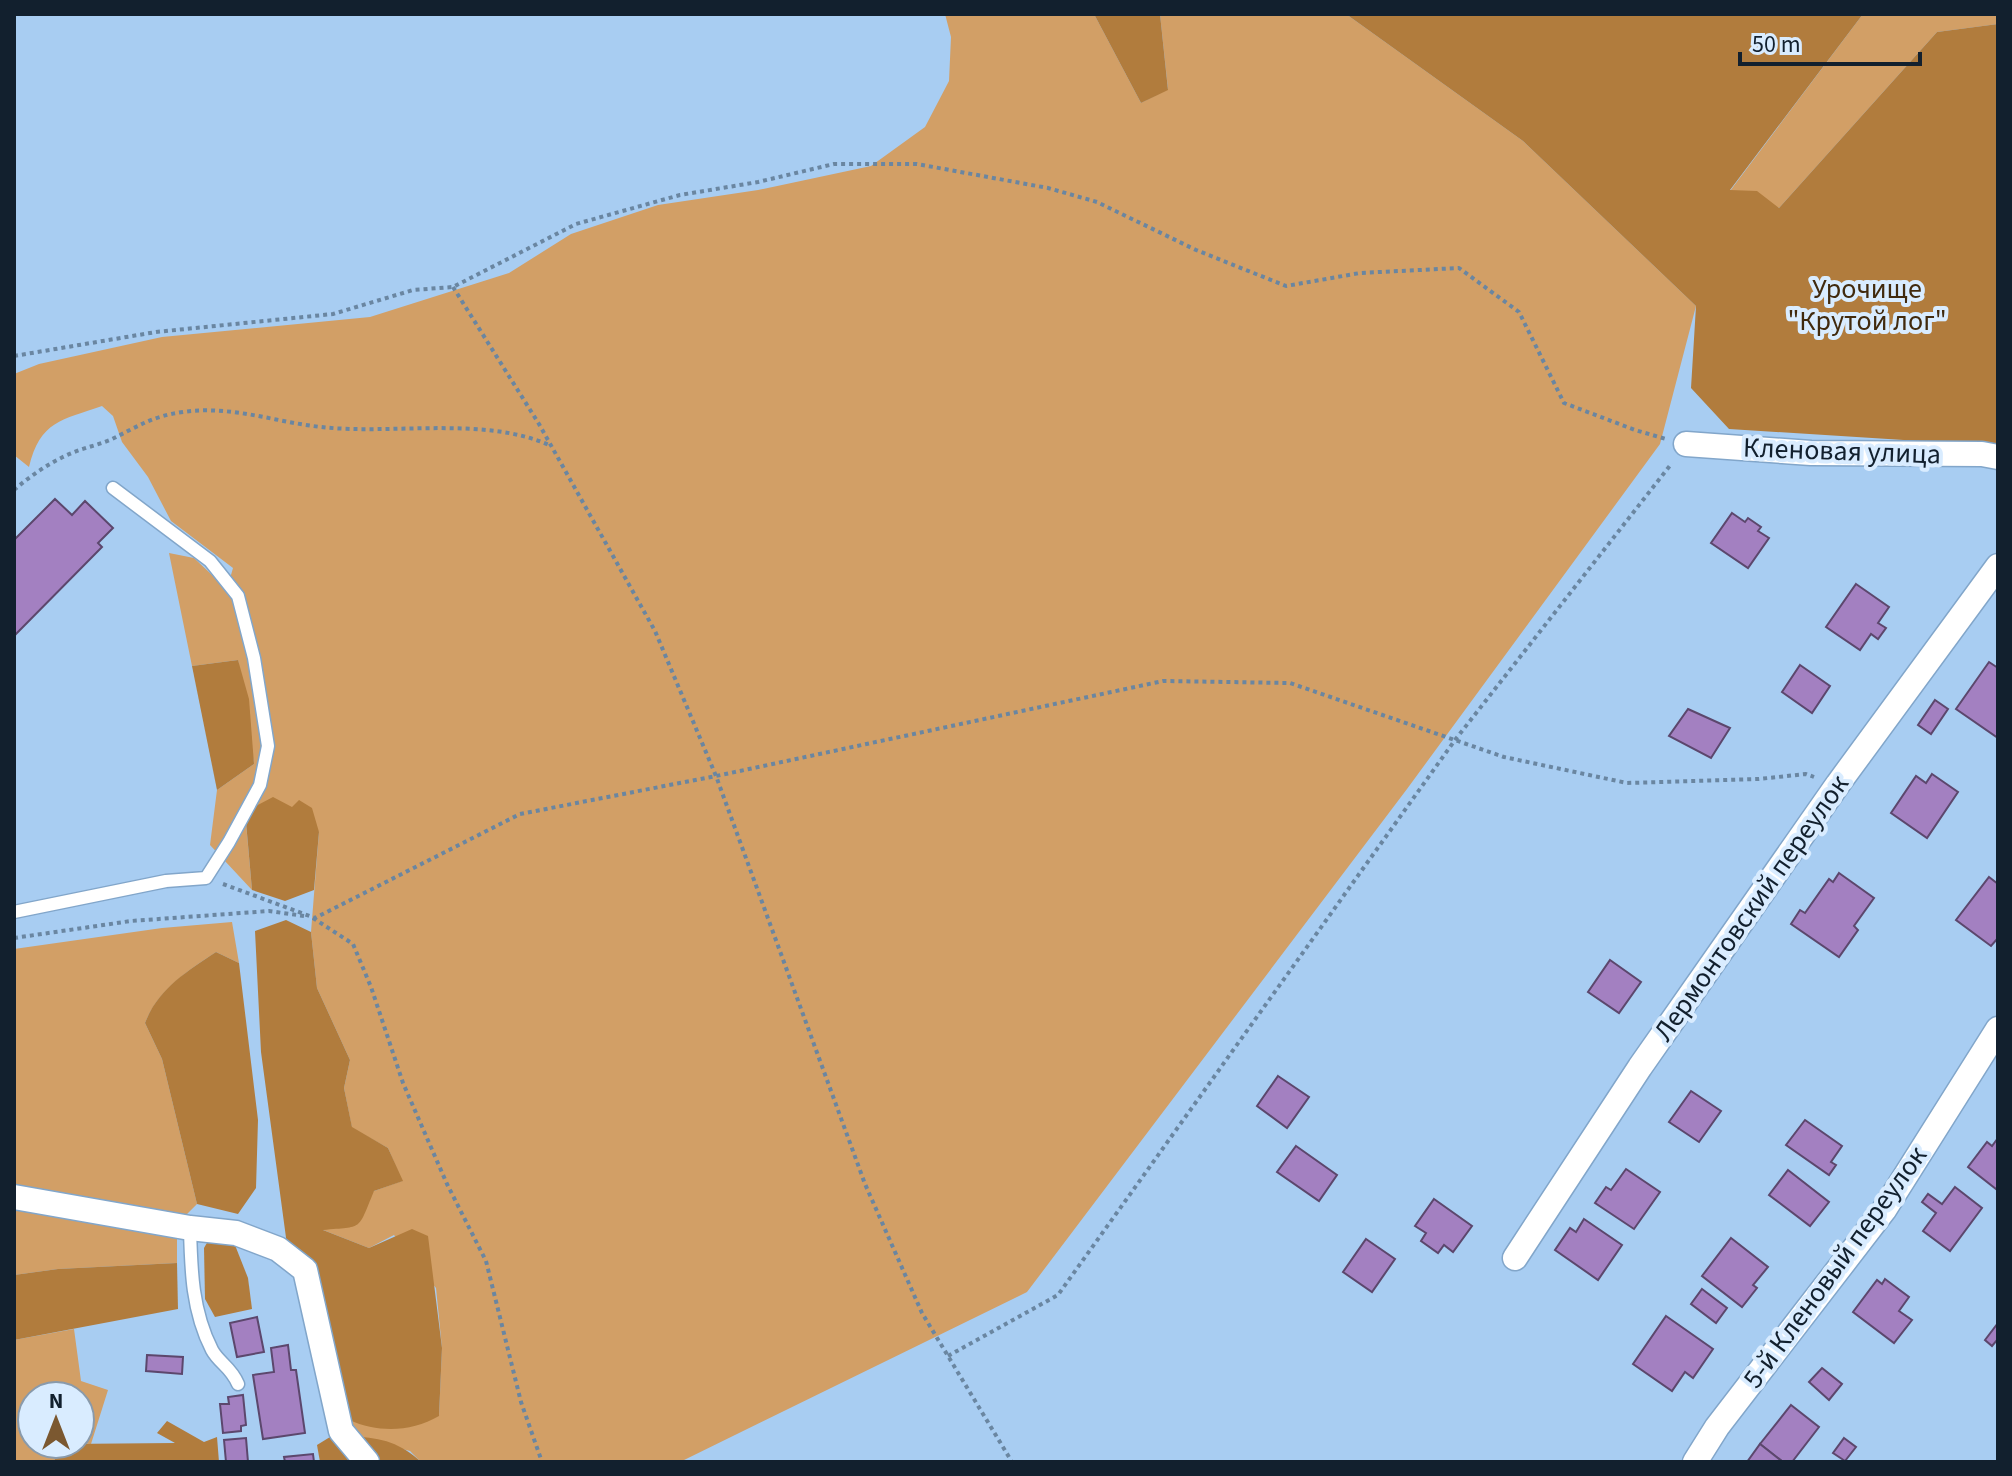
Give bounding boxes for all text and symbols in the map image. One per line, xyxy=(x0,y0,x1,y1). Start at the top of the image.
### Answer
scale bar xyxy=(1740,16,1920,66)
text: 50 m xyxy=(1752,27,1801,62)
park label: Урочище "Крутой лог" xyxy=(1787,269,1947,341)
street label: Кленовая улица xyxy=(1742,428,1942,474)
street label: Лермонтовский переулок xyxy=(1644,767,1858,1049)
street label: 5-й Кленовый переулок xyxy=(1733,1138,1937,1396)
north arrow xyxy=(16,1380,96,1460)
text: N xyxy=(49,1385,63,1417)

